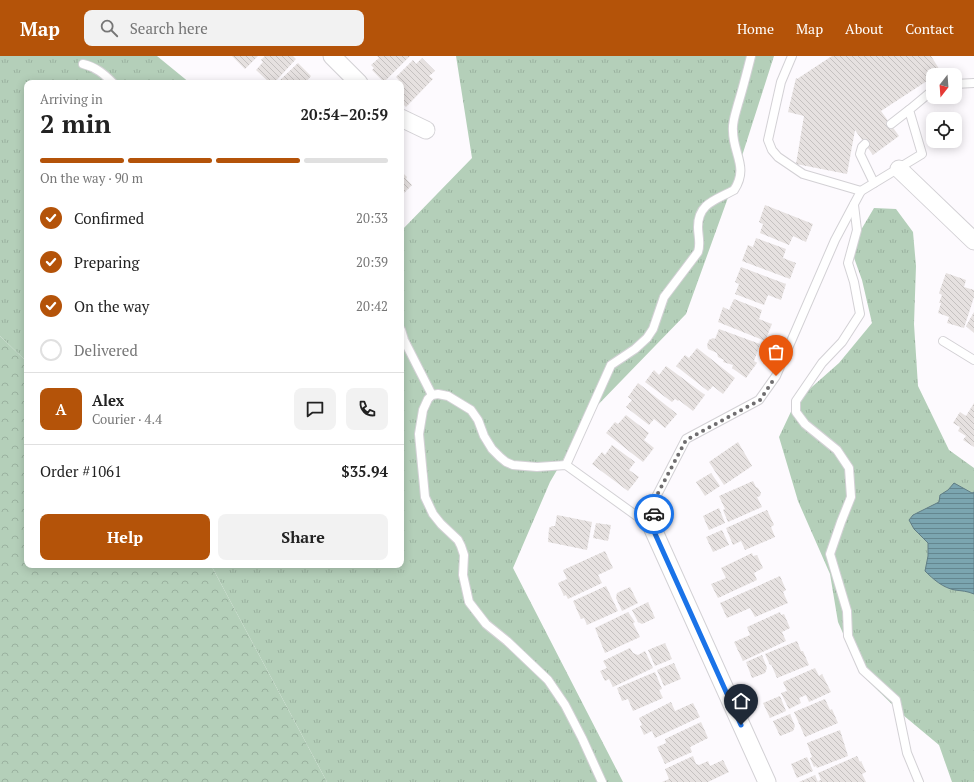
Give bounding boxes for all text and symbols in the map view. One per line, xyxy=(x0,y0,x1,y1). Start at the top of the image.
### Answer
search box xyxy=(84,10,364,46)
text: Map xyxy=(20,16,60,41)
icon: search xyxy=(98,17,120,39)
text: Search here xyxy=(130,18,208,38)
text: Home xyxy=(737,19,774,38)
text: Map xyxy=(796,19,823,38)
text: About xyxy=(845,19,883,38)
text: Contact xyxy=(905,19,954,38)
north arrow xyxy=(926,68,962,104)
map controls xyxy=(926,68,962,148)
text: Arriving in xyxy=(40,90,103,108)
text: 20:54–20:59 xyxy=(301,104,388,124)
text: 2 min xyxy=(40,106,111,140)
button: locate xyxy=(926,112,962,148)
text: On the way · 90 m xyxy=(40,169,143,187)
icon: check xyxy=(40,207,62,229)
text: Confirmed xyxy=(74,208,144,228)
text: 20:33 xyxy=(356,209,388,227)
icon: check xyxy=(40,251,62,273)
text: Preparing xyxy=(74,252,139,272)
text: 20:39 xyxy=(356,253,388,271)
icon: check xyxy=(40,295,62,317)
text: On the way xyxy=(74,296,149,316)
text: 20:42 xyxy=(356,297,388,315)
pin xyxy=(759,335,793,376)
text: Delivered xyxy=(74,340,138,360)
icon: bag xyxy=(765,341,787,363)
button: chat xyxy=(294,388,336,430)
button: phone xyxy=(346,388,388,430)
text: Alex xyxy=(92,390,124,410)
text: A xyxy=(56,399,66,419)
text: Courier · 4.4 xyxy=(92,410,162,428)
text: Order #1061 xyxy=(40,461,122,481)
text: $35.94 xyxy=(341,461,388,481)
courier xyxy=(634,494,674,534)
icon: car xyxy=(643,503,665,525)
button: Help xyxy=(40,514,210,560)
button: Share xyxy=(218,514,388,560)
pin xyxy=(724,684,758,725)
icon: home xyxy=(730,690,752,712)

